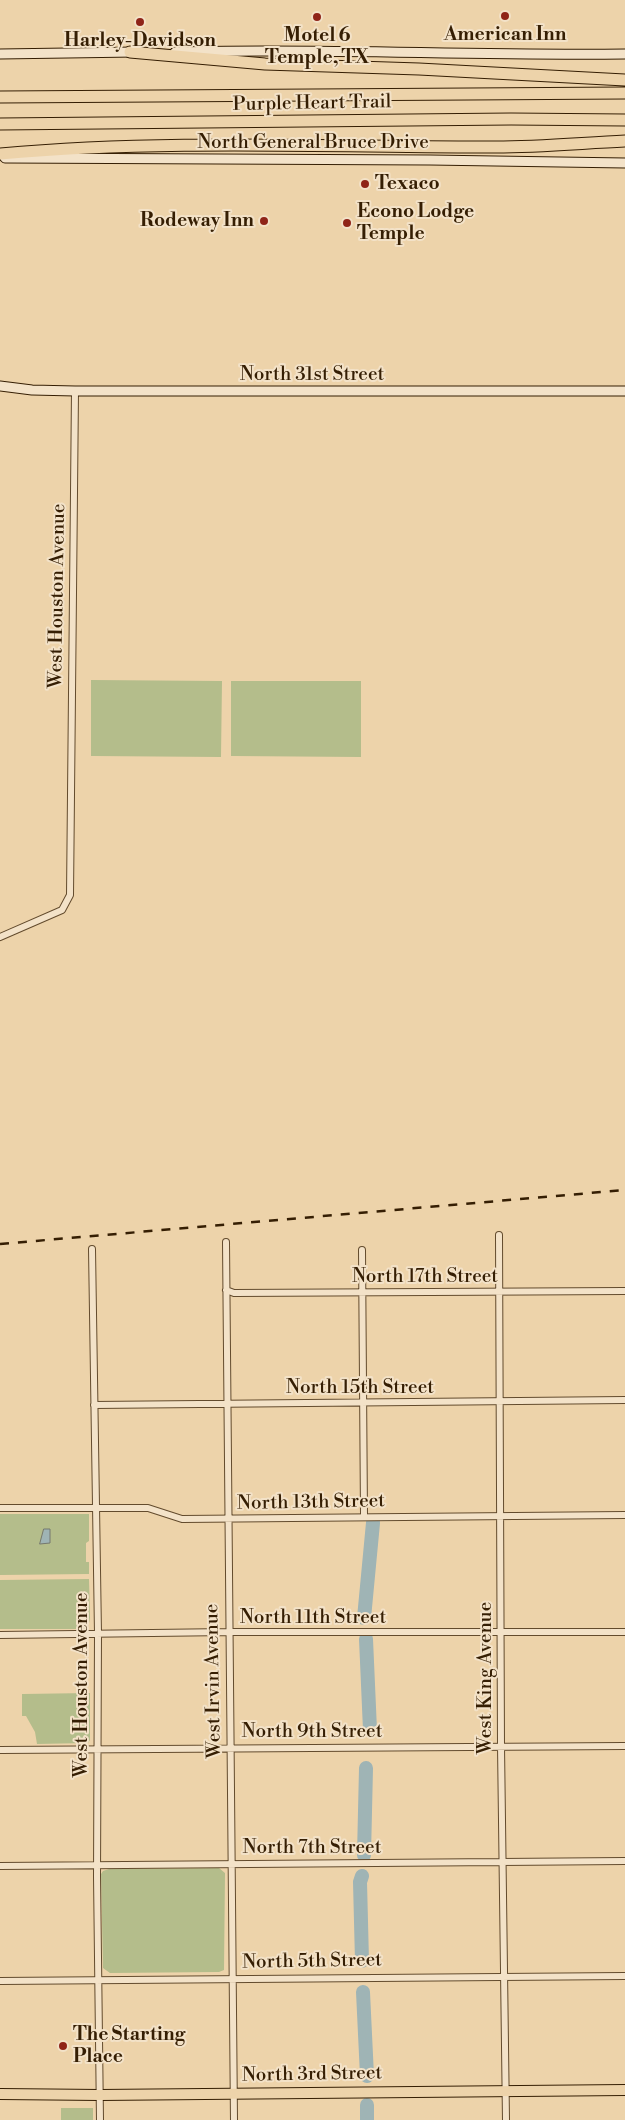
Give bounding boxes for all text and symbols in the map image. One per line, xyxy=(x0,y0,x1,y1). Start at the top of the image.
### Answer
marker: American Inn xyxy=(499,10,511,22)
marker: Motel 6 Temple, TX xyxy=(311,11,323,23)
marker: Harley-Davidson xyxy=(134,16,146,28)
place label: American Inn xyxy=(444,24,566,46)
place label: Motel 6 Temple, TX xyxy=(265,25,369,69)
place label: Harley-Davidson xyxy=(64,30,216,52)
street label: Purple Heart Trail xyxy=(232,91,392,117)
street label: North General Bruce Drive xyxy=(197,132,429,154)
place label: Texaco xyxy=(375,173,440,195)
marker: Texaco xyxy=(359,178,371,190)
place label: Econo Lodge Temple xyxy=(357,201,474,245)
place label: Rodeway Inn xyxy=(140,210,254,232)
marker: Rodeway Inn xyxy=(258,215,270,227)
marker: Econo Lodge Temple xyxy=(341,217,353,229)
street label: North 31st Street xyxy=(240,364,384,386)
street label: West Houston Avenue xyxy=(45,503,71,689)
street label: North 17th Street xyxy=(352,1266,498,1288)
street label: North 15th Street xyxy=(286,1377,434,1399)
street label: North 13th Street xyxy=(237,1490,385,1516)
street label: West Houston Avenue xyxy=(71,1593,93,1777)
street label: West King Avenue xyxy=(475,1602,497,1754)
street label: West Irvin Avenue xyxy=(201,1604,227,1758)
street label: North 11th Street xyxy=(240,1607,386,1629)
street label: North 9th Street xyxy=(242,1721,382,1743)
street label: North 7th Street xyxy=(243,1837,381,1859)
street label: North 5th Street xyxy=(242,1949,382,1975)
place label: The Starting Place xyxy=(73,2024,185,2068)
marker: The Starting Place xyxy=(57,2040,69,2052)
street label: North 3rd Street xyxy=(242,2062,382,2088)

